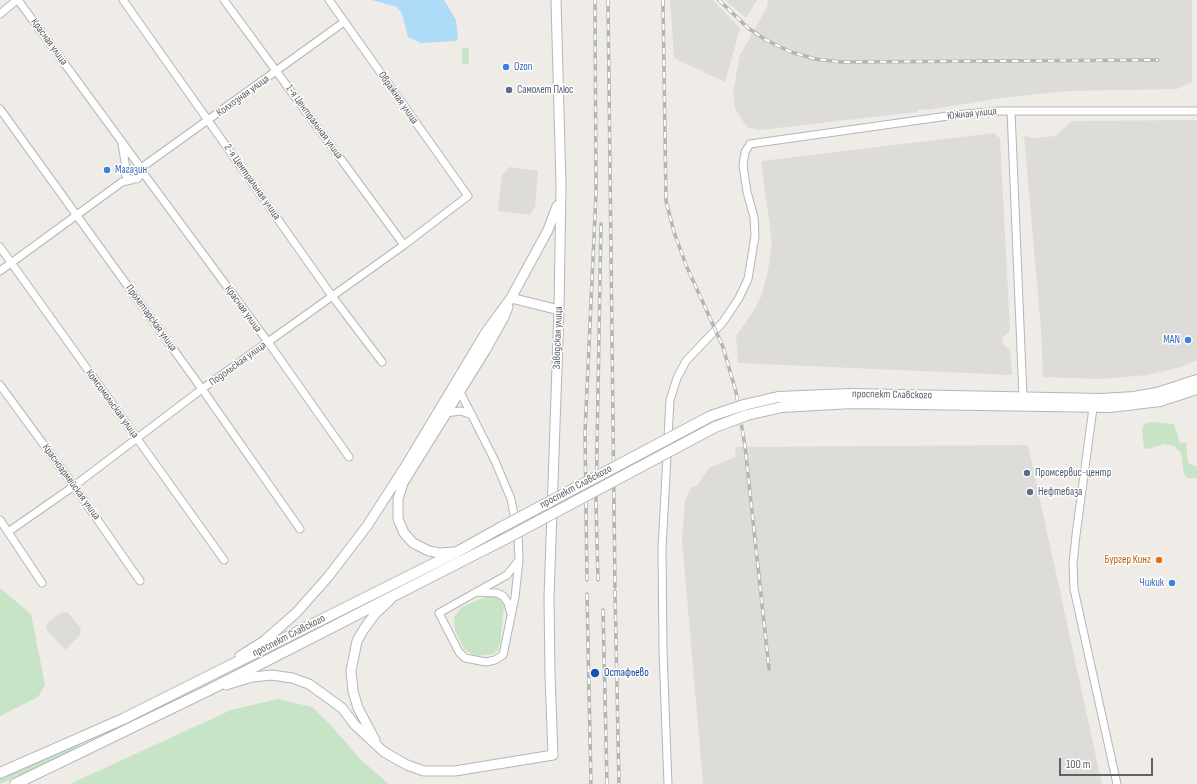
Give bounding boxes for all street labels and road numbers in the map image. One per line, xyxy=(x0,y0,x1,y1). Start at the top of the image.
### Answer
street label: Красная улица xyxy=(28,16,70,68)
street label: Овражная улица xyxy=(375,69,421,127)
street label: Колхозная улица xyxy=(214,72,272,120)
street label: 1-я Центральная улица xyxy=(283,82,345,162)
street label: Южная улица xyxy=(947,105,997,123)
street label: 2-я Центральная улица xyxy=(221,142,283,222)
street label: Пролетарская улица xyxy=(122,282,180,354)
street label: Красная улица xyxy=(222,283,264,335)
street label: Заводская улица xyxy=(550,306,566,370)
street label: Подольская улица xyxy=(207,339,269,389)
street label: Комсомольская улица xyxy=(83,367,141,441)
street label: проспект Славского xyxy=(852,388,932,402)
street label: Красноармейская улица xyxy=(39,441,103,523)
street label: проспект Славского xyxy=(538,462,614,512)
street label: проспект Славского xyxy=(250,612,328,660)

